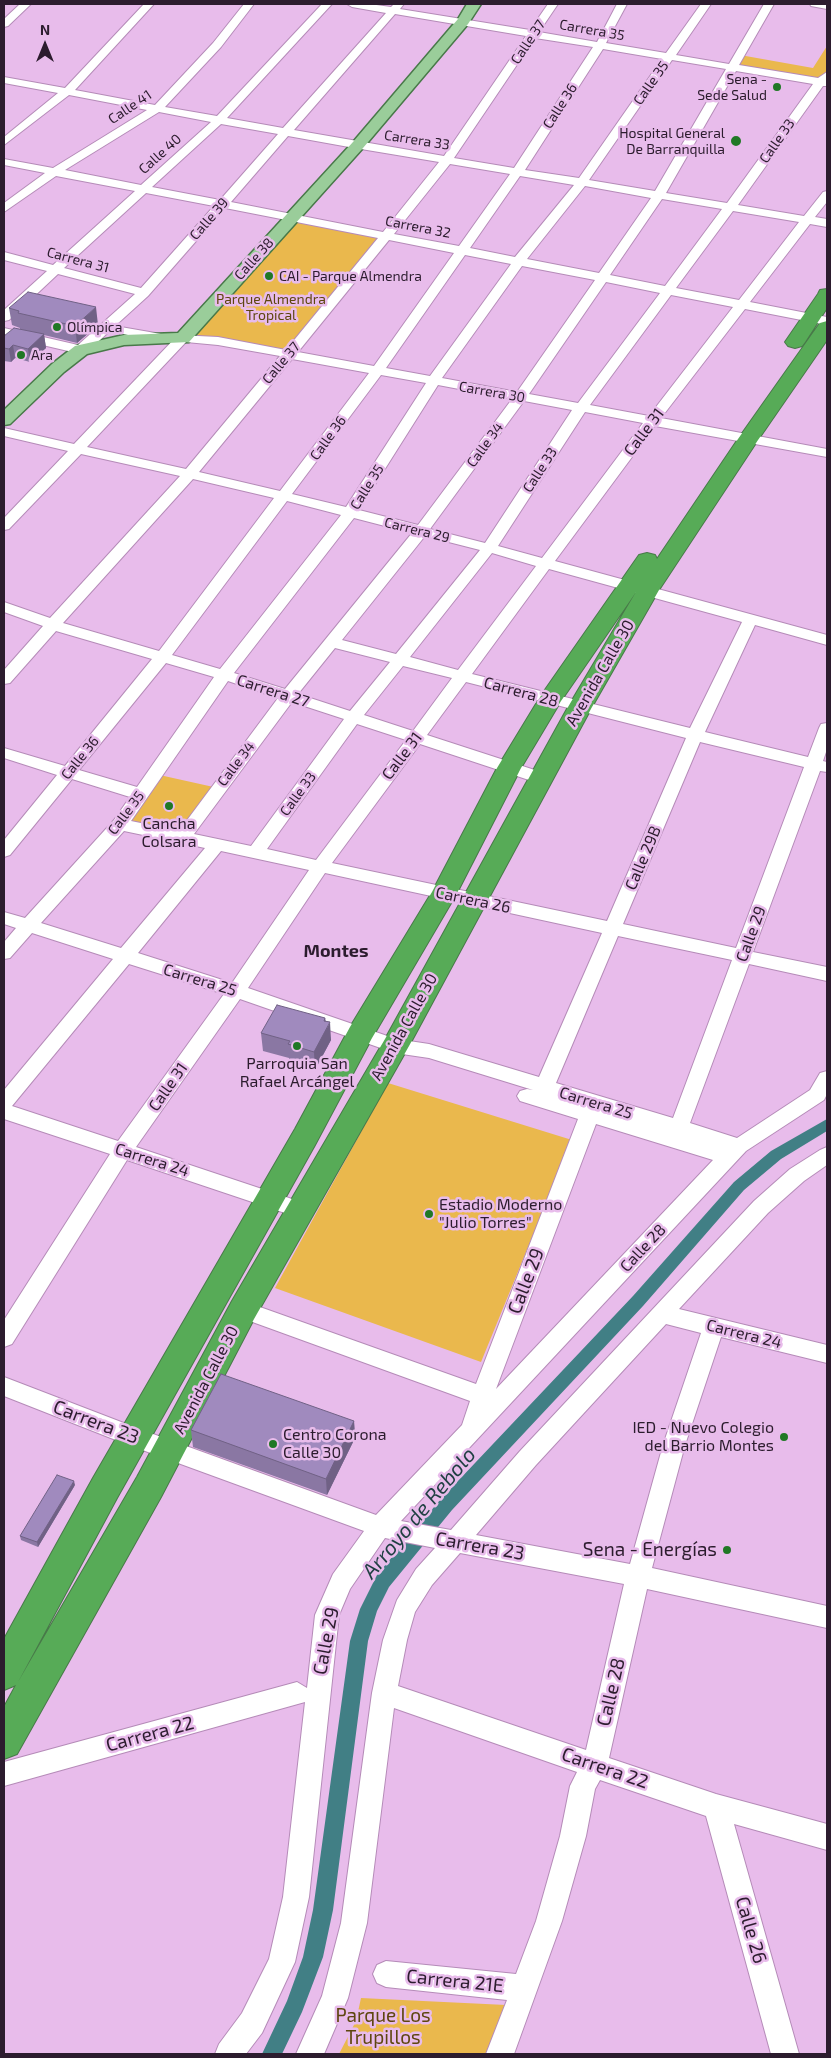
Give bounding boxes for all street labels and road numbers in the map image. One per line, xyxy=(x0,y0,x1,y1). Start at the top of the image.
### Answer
street label: Carrera 35 xyxy=(558,16,626,44)
street label: Calle 37 xyxy=(507,17,549,67)
street label: Calle 35 xyxy=(630,58,672,108)
street label: Calle 36 xyxy=(539,80,581,132)
street label: Calle 41 xyxy=(105,86,155,128)
street label: Calle 33 xyxy=(756,116,798,166)
street label: Carrera 33 xyxy=(383,127,451,153)
street label: Calle 40 xyxy=(135,130,185,178)
street label: Calle 39 xyxy=(186,194,232,244)
street label: Carrera 32 xyxy=(384,212,452,242)
street label: Calle 38 xyxy=(231,234,277,284)
street label: Carrera 31 xyxy=(45,244,111,276)
street label: Calle 37 xyxy=(259,339,303,387)
street label: Carrera 30 xyxy=(458,378,526,406)
street label: Calle 31 xyxy=(620,404,668,460)
street label: Calle 36 xyxy=(306,413,350,463)
street label: Calle 34 xyxy=(463,419,507,471)
street label: Calle 33 xyxy=(519,444,561,496)
street label: Calle 35 xyxy=(347,461,387,513)
street label: Carrera 29 xyxy=(383,514,451,546)
street label: Avenida Calle 30 xyxy=(562,616,638,730)
street label: Carrera 27 xyxy=(234,670,312,712)
street label: Carrera 28 xyxy=(482,673,560,711)
street label: Calle 31 xyxy=(378,728,426,784)
street label: Calle 36 xyxy=(58,733,102,783)
street label: Calle 34 xyxy=(214,739,258,789)
street label: Calle 33 xyxy=(276,769,320,819)
street label: Calle 35 xyxy=(104,788,148,838)
street label: Calle 29B xyxy=(621,823,665,893)
street label: Carrera 26 xyxy=(434,883,512,917)
street label: Calle 29 xyxy=(732,904,770,964)
street label: Carrera 25 xyxy=(161,960,239,1000)
street label: Avenida Calle 30 xyxy=(367,970,441,1084)
street label: Calle 31 xyxy=(144,1059,192,1115)
street label: Carrera 25 xyxy=(557,1083,635,1123)
street label: Carrera 24 xyxy=(113,1139,191,1181)
street label: Calle 28 xyxy=(616,1220,670,1276)
street label: Calle 29 xyxy=(503,1245,549,1317)
street label: Carrera 24 xyxy=(704,1315,784,1353)
street label: Avenida Calle 30 xyxy=(169,1323,243,1437)
street label: Carrera 23 xyxy=(50,1395,142,1449)
street label: Carrera 23 xyxy=(434,1527,526,1565)
street label: Calle 29 xyxy=(308,1605,344,1677)
street label: Calle 28 xyxy=(592,1656,630,1728)
street label: Carrera 22 xyxy=(104,1711,196,1757)
street label: Carrera 22 xyxy=(559,1743,651,1793)
street label: Calle 26 xyxy=(731,1894,771,1966)
street label: Carrera 21E xyxy=(405,1965,505,1997)

